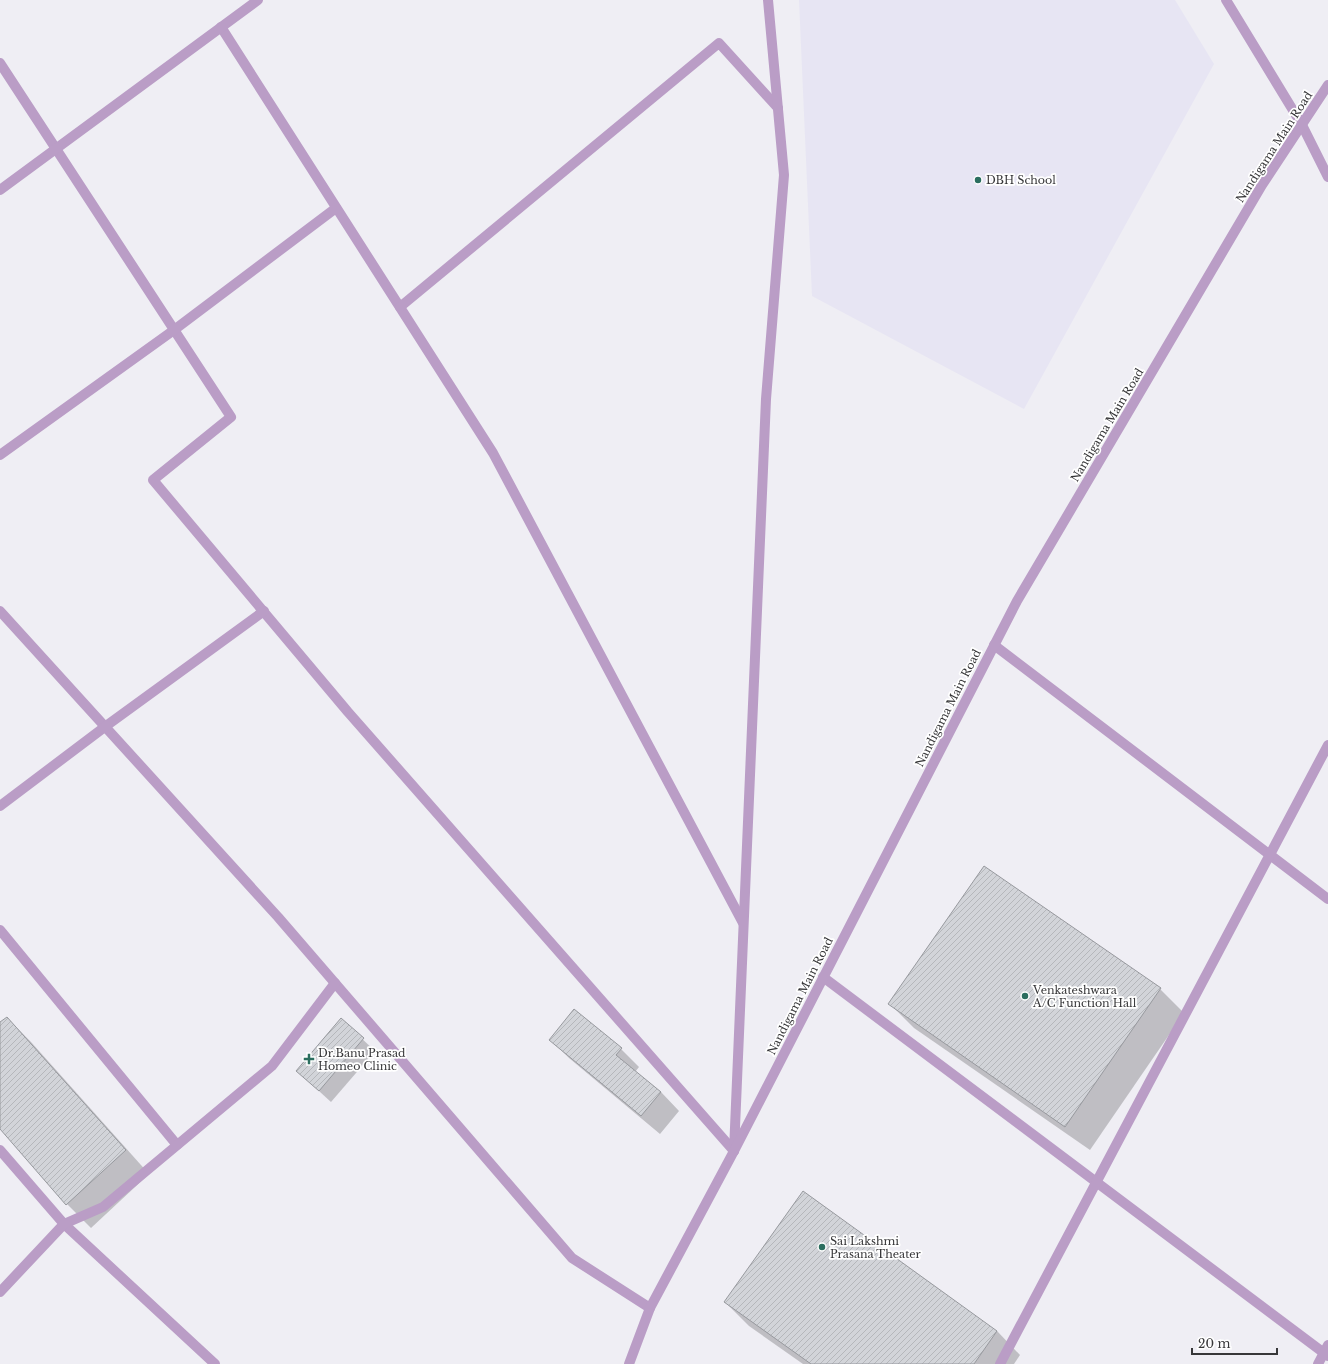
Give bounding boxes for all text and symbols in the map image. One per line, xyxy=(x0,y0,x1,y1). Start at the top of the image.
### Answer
street label: Nandigama Main Road xyxy=(1233,88,1316,205)
place label: DBH School xyxy=(986,173,1056,187)
marker: DBH School xyxy=(973,175,983,185)
street label: Nandigama Main Road xyxy=(1068,365,1147,484)
street label: Nandigama Main Road xyxy=(912,646,984,769)
street label: Nandigama Main Road xyxy=(764,934,836,1057)
place label: Venkateshwara A/C Function Hall xyxy=(1032,983,1137,1010)
marker: Venkateshwara A/C Function Hall xyxy=(1020,991,1030,1001)
place label: Dr.Banu Prasad Homeo Clinic xyxy=(318,1046,406,1073)
marker: Dr.Banu Prasad Homeo Clinic xyxy=(303,1053,315,1065)
place label: Sai Lakshmi Prasana Theater xyxy=(830,1234,922,1261)
marker: Sai Lakshmi Prasana Theater xyxy=(817,1242,827,1252)
scale bar xyxy=(1192,1330,1277,1356)
text: 20 m xyxy=(1198,1336,1230,1351)

